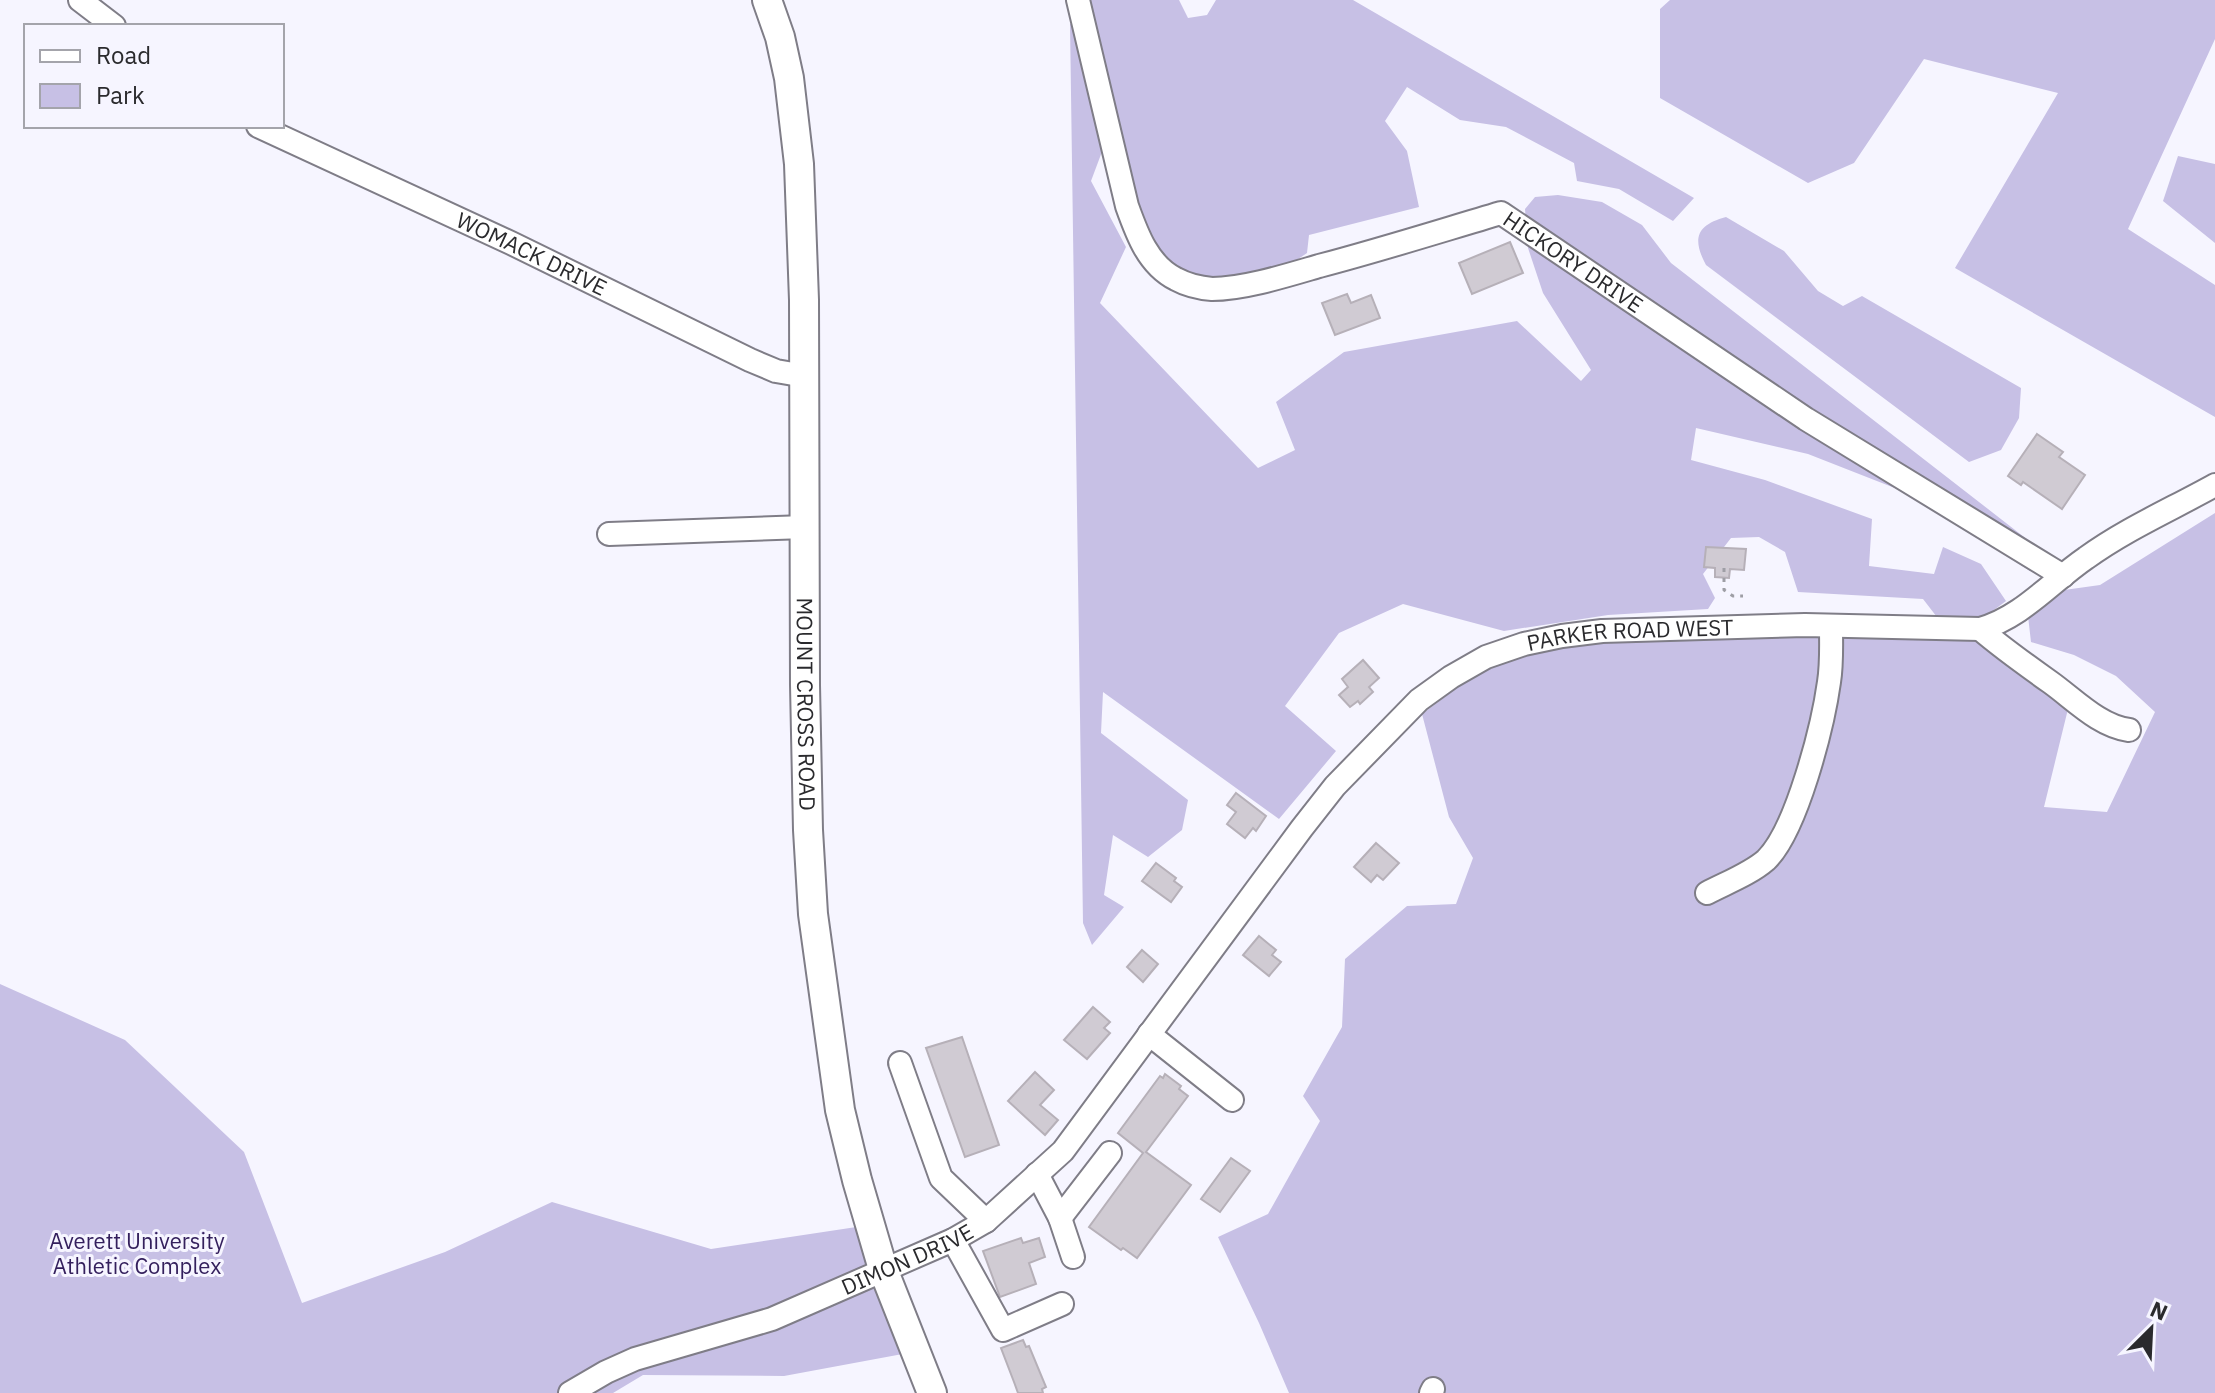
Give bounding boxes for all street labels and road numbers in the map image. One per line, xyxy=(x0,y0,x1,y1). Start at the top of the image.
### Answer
street label: HICKORY DRIVE xyxy=(1498,204,1649,319)
street label: WOMACK DRIVE xyxy=(452,205,612,302)
street label: MOUNT CROSS ROAD xyxy=(791,597,823,811)
street label: PARKER ROAD WEST xyxy=(1524,612,1734,657)
street label: DIMON DRIVE xyxy=(837,1216,978,1301)

